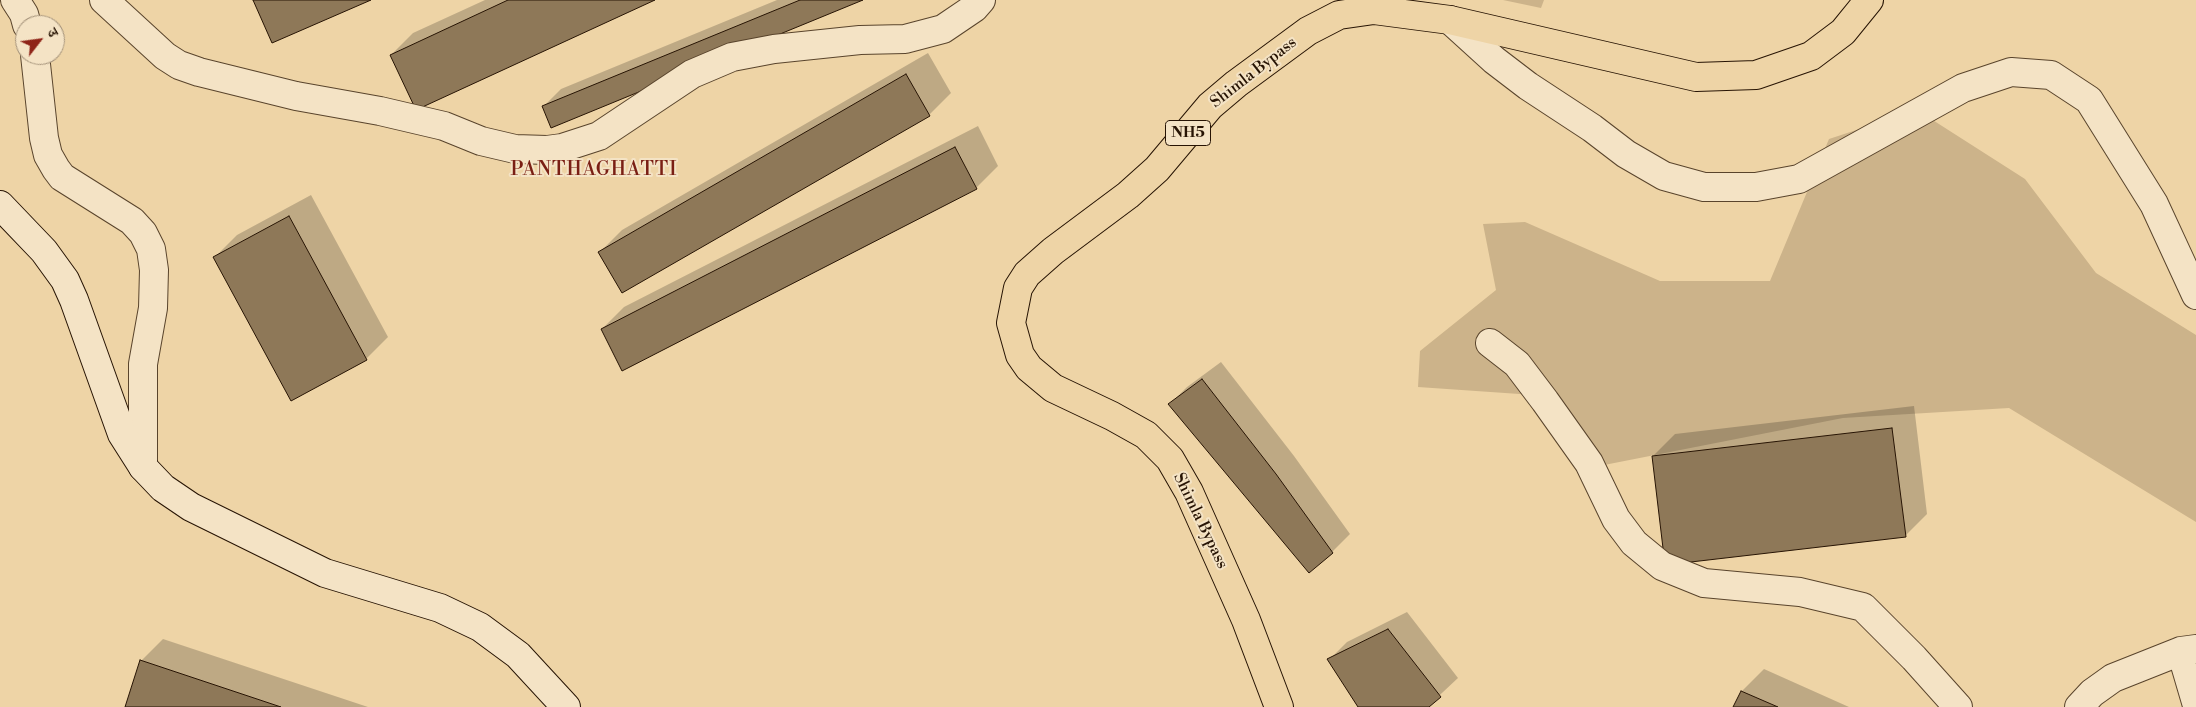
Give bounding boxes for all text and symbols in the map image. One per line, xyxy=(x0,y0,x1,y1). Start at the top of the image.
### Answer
north arrow xyxy=(15,15,65,65)
text: उ xyxy=(43,25,62,41)
street label: Shimla Bypass xyxy=(1207,33,1301,113)
road number: NH5 xyxy=(1166,120,1210,146)
district label: PANTHAGHATTI xyxy=(509,159,679,181)
street label: Shimla Bypass xyxy=(1169,470,1231,572)

